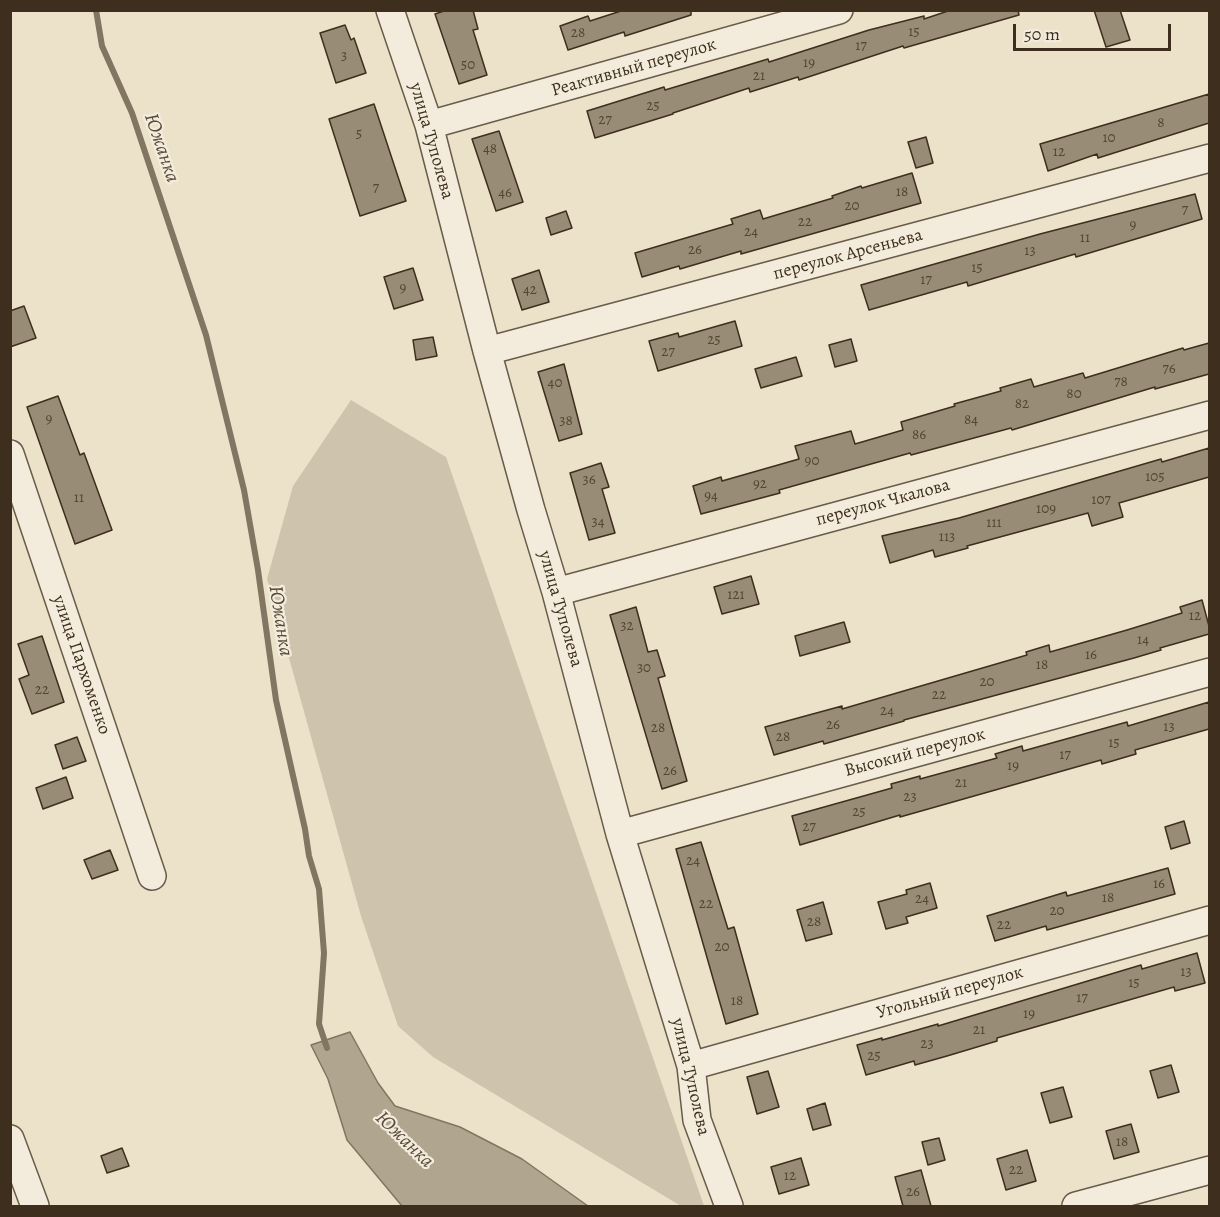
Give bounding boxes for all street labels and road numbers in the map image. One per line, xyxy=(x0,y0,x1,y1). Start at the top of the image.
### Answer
street label: Реактивный переулок xyxy=(549,34,719,102)
street label: улица Туполева xyxy=(404,80,458,202)
street label: переулок Арсеньева xyxy=(771,225,925,285)
street label: переулок Чкалова xyxy=(814,475,952,531)
street label: улица Туполева xyxy=(533,548,587,670)
street label: улица Пархоменко xyxy=(47,593,115,737)
street label: Высокий переулок xyxy=(842,724,988,782)
street label: Угольный переулок xyxy=(874,962,1026,1024)
street label: улица Туполева xyxy=(666,1016,714,1138)

